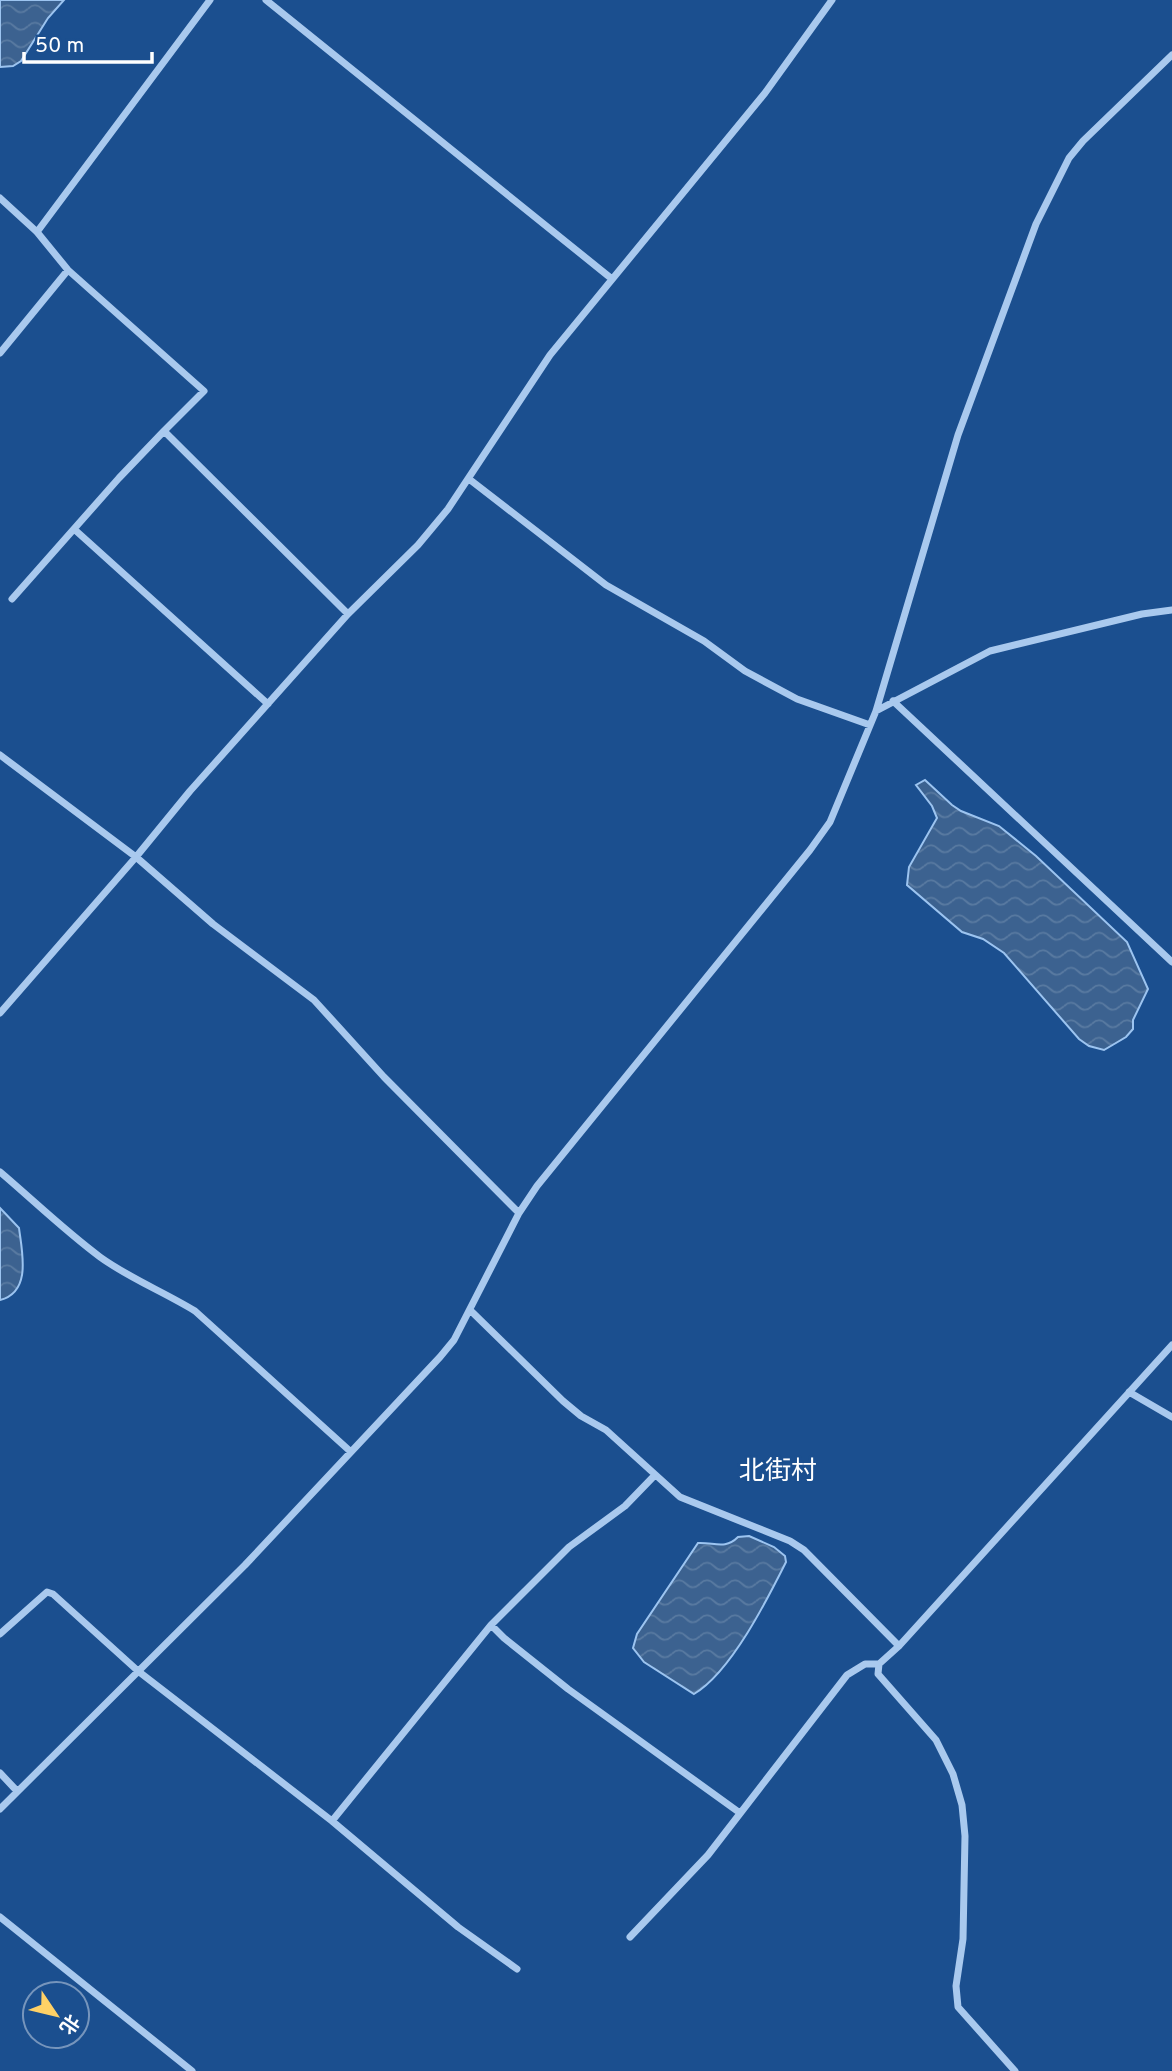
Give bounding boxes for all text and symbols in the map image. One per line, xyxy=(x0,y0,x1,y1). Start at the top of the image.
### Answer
scale bar xyxy=(24,21,152,65)
text: 50 m xyxy=(35,33,84,60)
district label: 北街村 xyxy=(739,1456,817,1489)
north arrow xyxy=(21,1980,91,2050)
text: 北 xyxy=(53,2009,84,2038)

